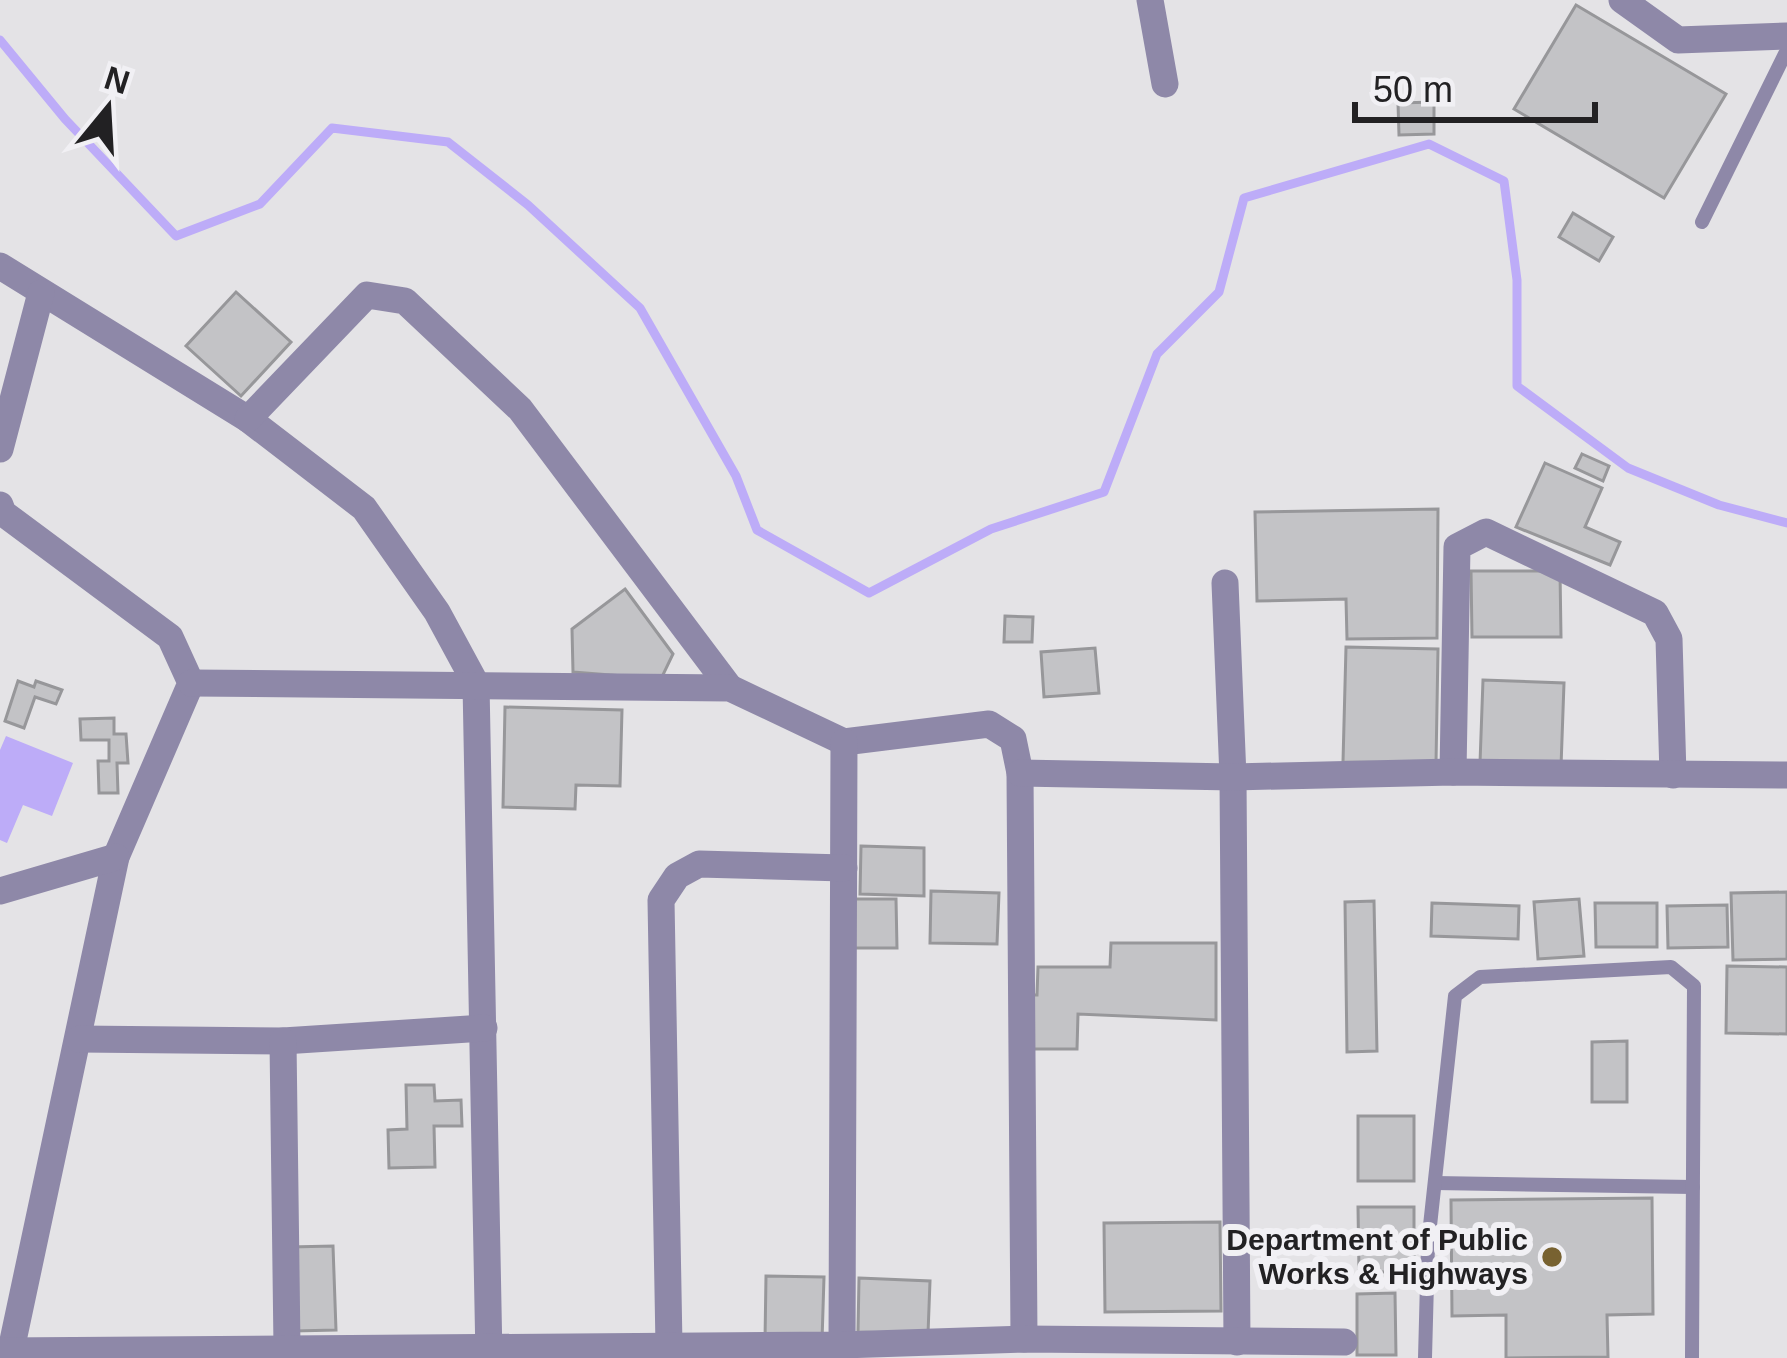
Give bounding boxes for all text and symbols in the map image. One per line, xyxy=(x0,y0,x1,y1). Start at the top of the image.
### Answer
north arrow xyxy=(48,48,168,168)
scale bar xyxy=(1355,48,1595,122)
text: N xyxy=(100,59,134,101)
text: 50 m xyxy=(1373,69,1453,110)
place label: Department of Public Works & Highways xyxy=(1226,1223,1528,1290)
marker: Department of Public Works & Highways xyxy=(1539,1244,1565,1270)

